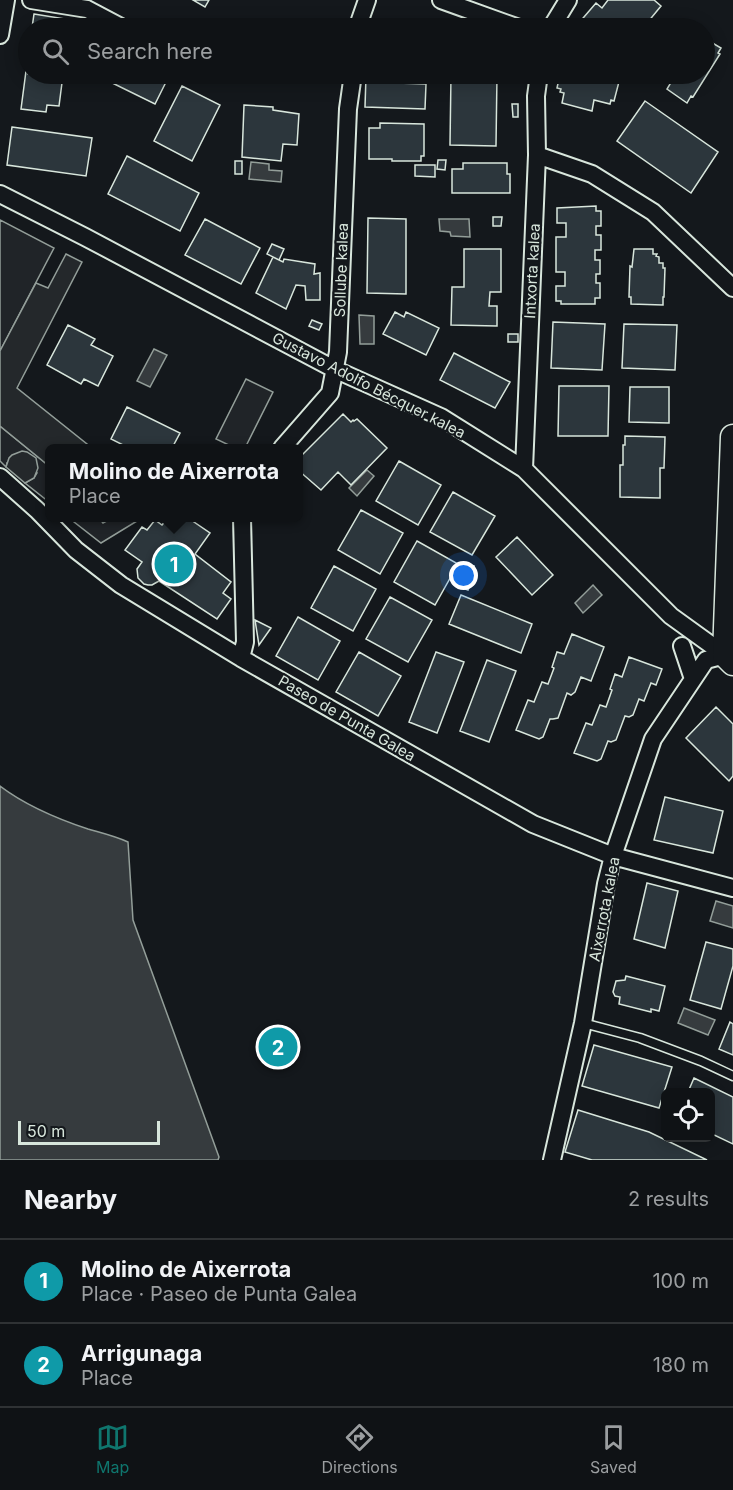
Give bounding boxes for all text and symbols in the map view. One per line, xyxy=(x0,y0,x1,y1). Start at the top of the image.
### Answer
search box xyxy=(18,18,715,84)
icon: search xyxy=(39,35,72,68)
text: Search here xyxy=(87,38,213,64)
street label: Sollube kalea xyxy=(330,222,352,318)
street label: Intxorta kalea xyxy=(520,223,544,319)
street label: Gustavo Adolfo Bécquer kalea xyxy=(269,328,469,442)
popup xyxy=(45,444,303,522)
text: Molino de Aixerrota xyxy=(69,458,279,484)
text: Place xyxy=(69,484,121,508)
pin: 1 xyxy=(154,542,194,586)
your location xyxy=(449,561,478,590)
street label: Paseo de Punta Galea xyxy=(275,671,419,765)
street label: Aixerrota kalea xyxy=(585,855,623,963)
pin: 2 xyxy=(258,1024,298,1070)
map controls xyxy=(661,1088,715,1142)
button: locate xyxy=(661,1088,715,1142)
scale bar xyxy=(18,1118,160,1146)
text: 50 m xyxy=(27,1121,65,1141)
text: Nearby xyxy=(24,1184,117,1215)
text: 2 results xyxy=(628,1187,709,1211)
text: Molino de Aixerrota xyxy=(81,1256,291,1282)
text: 1 xyxy=(39,1269,48,1293)
text: 100 m xyxy=(652,1269,709,1293)
text: Place · Paseo de Punta Galea xyxy=(81,1282,357,1306)
text: Arrigunaga xyxy=(81,1340,202,1366)
text: 2 xyxy=(37,1353,50,1377)
text: 180 m xyxy=(653,1353,709,1377)
text: Place xyxy=(81,1366,133,1390)
tab: Map xyxy=(96,1421,129,1477)
tab: Directions xyxy=(322,1421,398,1477)
tab: Saved xyxy=(590,1421,637,1477)

